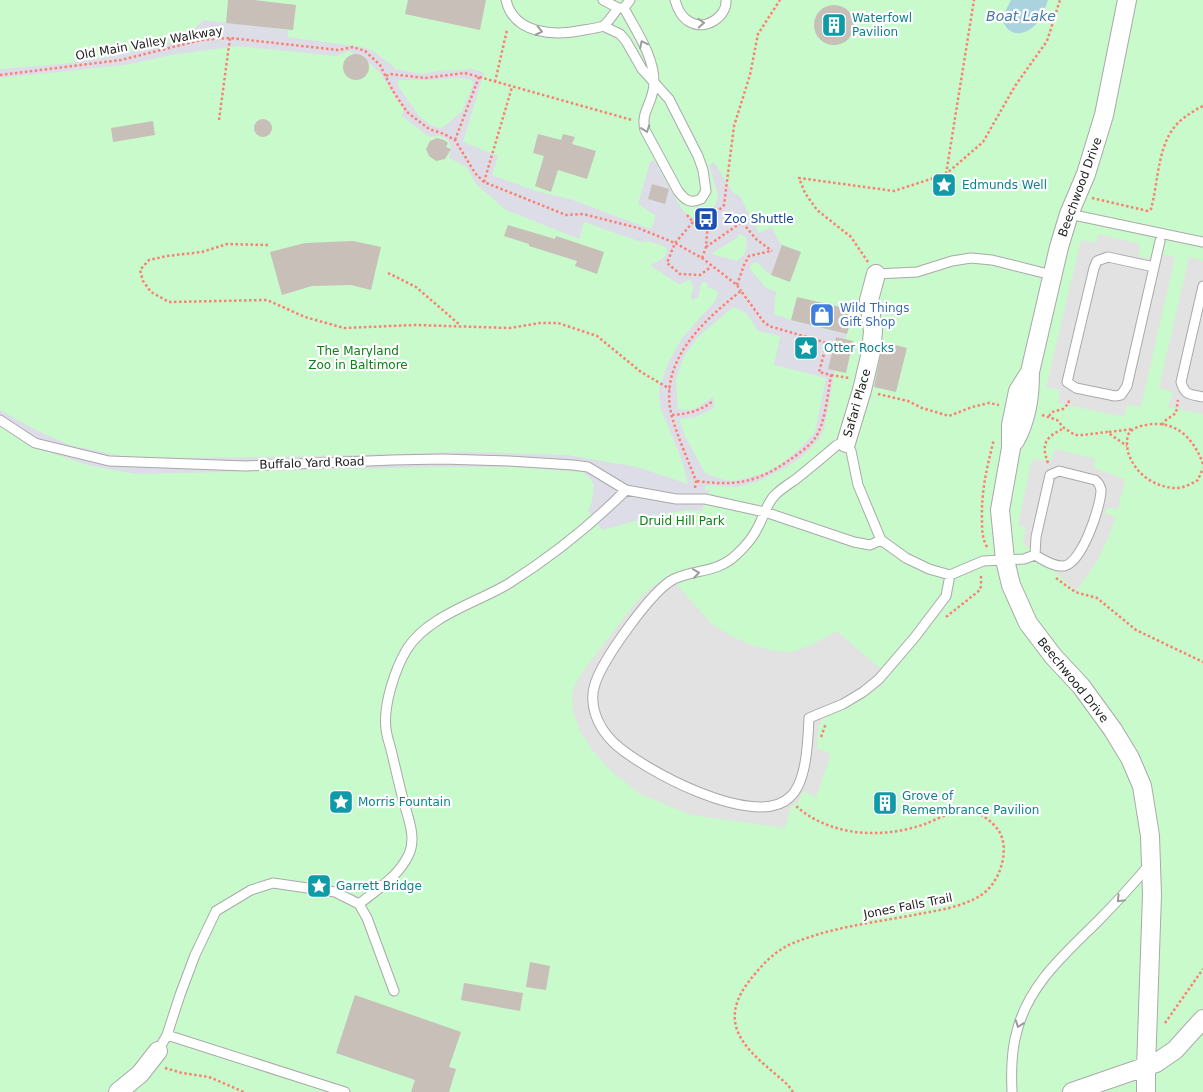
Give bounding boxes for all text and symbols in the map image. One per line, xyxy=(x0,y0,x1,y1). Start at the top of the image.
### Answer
water label: Boat Lake xyxy=(986,8,1056,24)
place label: Waterfowl Pavilion xyxy=(852,11,912,39)
building icon: Waterfowl Pavilion xyxy=(821,12,847,38)
one-way arrow xyxy=(698,18,705,28)
street label: Old Main Valley Walkway xyxy=(74,23,224,63)
one-way arrow xyxy=(535,25,544,36)
one-way arrow xyxy=(638,40,649,49)
one-way arrow xyxy=(640,124,650,132)
street label: Beechwood Drive xyxy=(1055,135,1105,239)
place icon: Edmunds Well xyxy=(931,172,957,198)
place label: Edmunds Well xyxy=(962,178,1047,192)
bus stop icon: Zoo Shuttle xyxy=(693,206,719,232)
place label: Zoo Shuttle xyxy=(724,212,794,226)
place label: Wild Things Gift Shop xyxy=(840,301,909,329)
shop icon: Wild Things Gift Shop xyxy=(809,302,835,328)
place icon: Otter Rocks xyxy=(793,335,819,361)
place label: Otter Rocks xyxy=(824,341,894,355)
park label: The Maryland Zoo in Baltimore xyxy=(308,344,408,372)
street label: Safari Place xyxy=(841,367,873,439)
street label: Buffalo Yard Road xyxy=(259,454,365,472)
park label: Druid Hill Park xyxy=(639,514,725,528)
one-way arrow xyxy=(692,568,701,578)
street label: Beechwood Drive xyxy=(1034,635,1112,725)
place icon: Morris Fountain xyxy=(328,789,354,815)
place label: Grove of Remembrance Pavilion xyxy=(902,789,1039,817)
building icon: Grove of Remembrance Pavilion xyxy=(872,790,898,816)
place label: Morris Fountain xyxy=(358,795,451,809)
place icon: Garrett Bridge xyxy=(306,873,332,899)
place label: Garrett Bridge xyxy=(336,879,422,893)
street label: Jones Falls Trail xyxy=(861,891,954,922)
one-way arrow xyxy=(1117,893,1126,902)
one-way arrow xyxy=(1015,1020,1025,1028)

